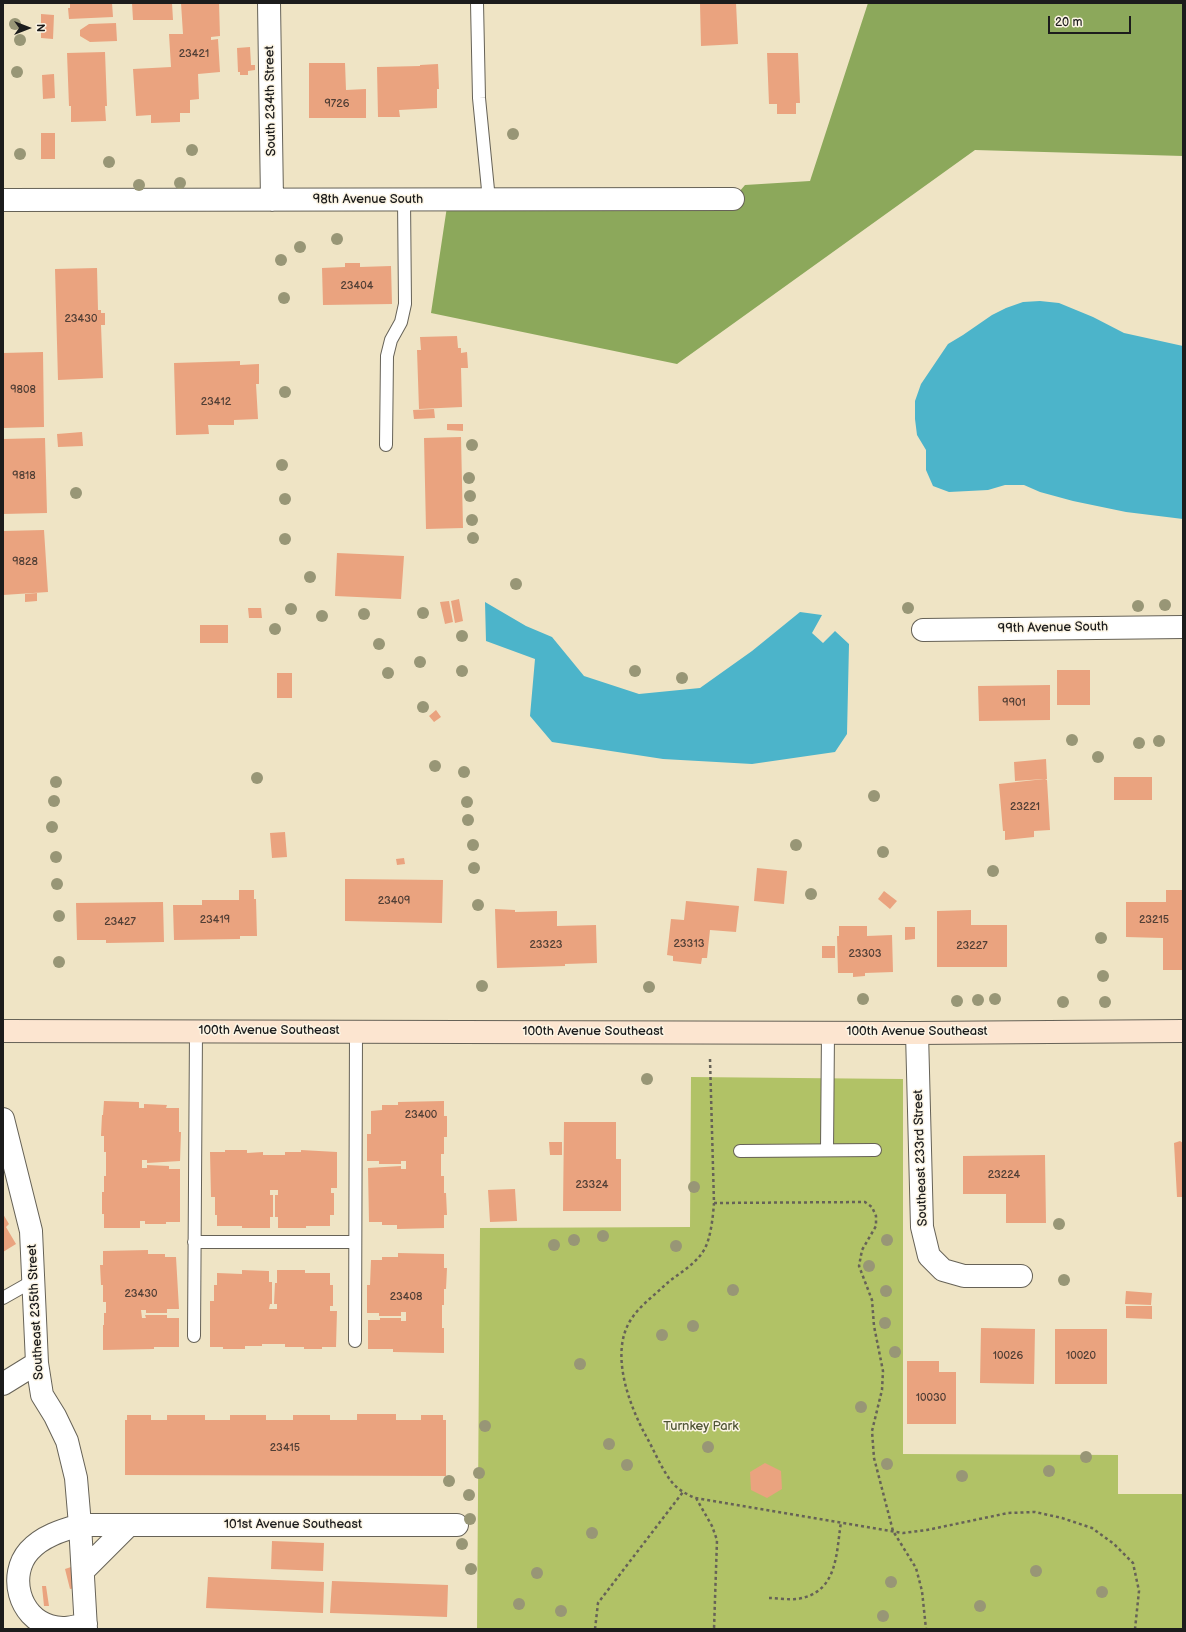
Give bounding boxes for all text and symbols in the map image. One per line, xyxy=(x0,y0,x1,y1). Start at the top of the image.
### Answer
north arrow xyxy=(8,8,48,48)
scale bar xyxy=(1050,8,1133,34)
text: 20 m xyxy=(1055,15,1082,30)
text: N xyxy=(34,24,47,32)
street label: South 234th Street xyxy=(262,45,280,157)
house number: 23421 xyxy=(179,47,209,61)
house number: 9726 xyxy=(325,97,349,111)
street label: 98th Avenue South xyxy=(313,192,423,208)
house number: 23404 xyxy=(341,279,373,293)
house number: 23430 xyxy=(65,312,97,326)
house number: 9808 xyxy=(10,383,36,397)
house number: 23412 xyxy=(201,395,231,409)
house number: 9818 xyxy=(12,469,36,483)
house number: 9828 xyxy=(12,555,38,569)
street label: 99th Avenue South xyxy=(998,619,1108,637)
house number: 9901 xyxy=(1002,696,1026,710)
house number: 23221 xyxy=(1010,800,1040,814)
house number: 23409 xyxy=(378,894,410,908)
house number: 23419 xyxy=(200,913,230,927)
house number: 23215 xyxy=(1139,913,1169,927)
house number: 23427 xyxy=(104,915,136,929)
house number: 23313 xyxy=(674,937,704,951)
house number: 23323 xyxy=(530,938,562,952)
house number: 23227 xyxy=(956,939,988,953)
house number: 23303 xyxy=(848,947,882,961)
street label: 100th Avenue Southeast xyxy=(198,1023,340,1039)
street label: 100th Avenue Southeast xyxy=(522,1024,664,1040)
street label: 100th Avenue Southeast xyxy=(846,1024,988,1040)
street label: Southeast 233rd Street xyxy=(911,1089,931,1227)
house number: 23400 xyxy=(405,1108,437,1122)
house number: 23224 xyxy=(988,1168,1020,1182)
house number: 23324 xyxy=(576,1178,608,1192)
street label: Southeast 235th Street xyxy=(25,1244,47,1380)
house number: 23430 xyxy=(125,1287,157,1301)
house number: 23408 xyxy=(390,1290,422,1304)
house number: 10026 xyxy=(993,1349,1023,1363)
house number: 10020 xyxy=(1066,1349,1096,1363)
house number: 10030 xyxy=(916,1391,946,1405)
park label: Turnkey Park xyxy=(663,1419,739,1435)
house number: 23415 xyxy=(270,1441,300,1455)
street label: 101st Avenue Southeast xyxy=(224,1517,362,1533)

